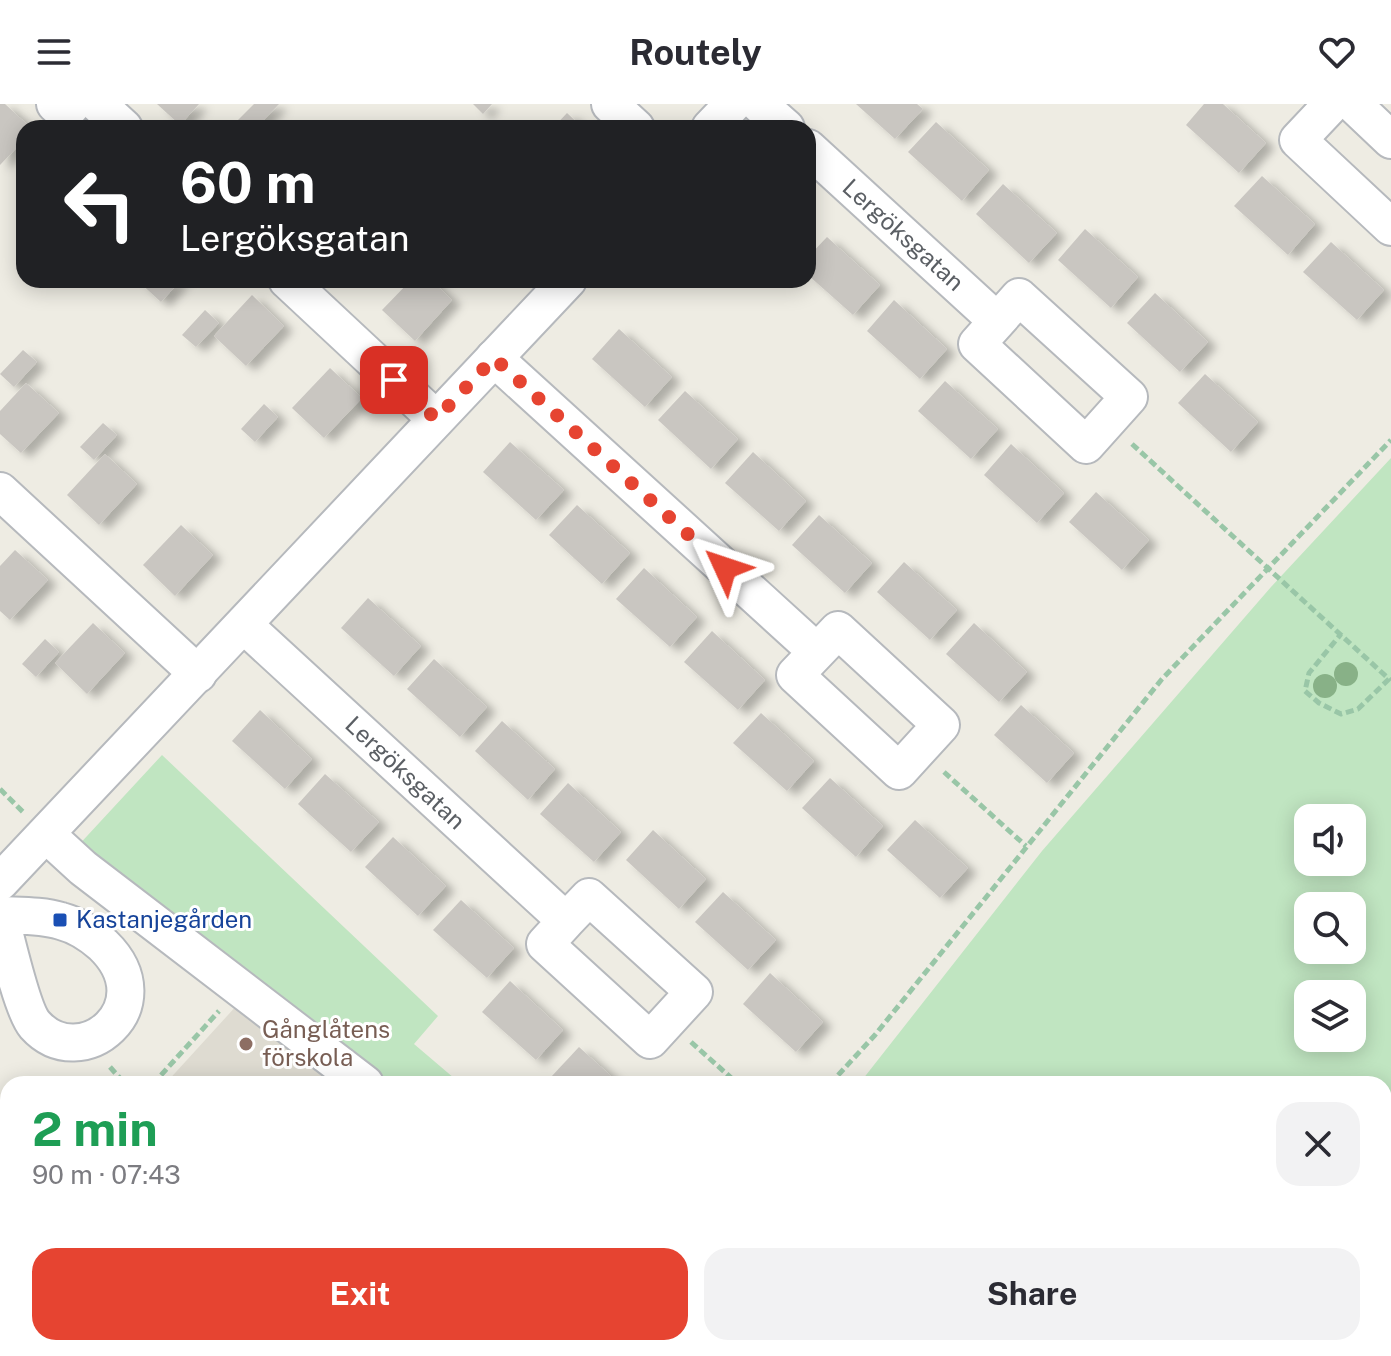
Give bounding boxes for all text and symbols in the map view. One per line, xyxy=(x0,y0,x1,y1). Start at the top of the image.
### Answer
icon: menu xyxy=(32,30,76,74)
icon: heart xyxy=(1315,30,1359,74)
text: Routely xyxy=(629,31,762,73)
text: 60 m xyxy=(180,150,316,216)
icon: left xyxy=(48,152,152,256)
street label: Lergöksgatan xyxy=(837,173,970,296)
text: Lergöksgatan xyxy=(180,217,410,259)
pin xyxy=(360,346,428,414)
icon: arrive xyxy=(372,358,416,402)
position arrow xyxy=(683,526,767,610)
street label: Lergöksgatan xyxy=(340,710,471,835)
map controls xyxy=(1294,804,1366,1052)
button: sound xyxy=(1294,804,1366,876)
button: search xyxy=(1294,892,1366,964)
place label: Kastanjegården xyxy=(76,905,252,933)
marker: Kastanjegården xyxy=(51,911,69,929)
button: layers xyxy=(1294,980,1366,1052)
place label: Gånglåtens förskola xyxy=(262,1015,390,1071)
marker: Gånglåtens förskola xyxy=(237,1035,255,1053)
text: 2 min xyxy=(32,1100,158,1157)
button: close xyxy=(1276,1102,1360,1186)
text: 90 m · 07:43 xyxy=(32,1159,181,1190)
button: Exit xyxy=(32,1248,688,1340)
button: Share xyxy=(704,1248,1360,1340)

